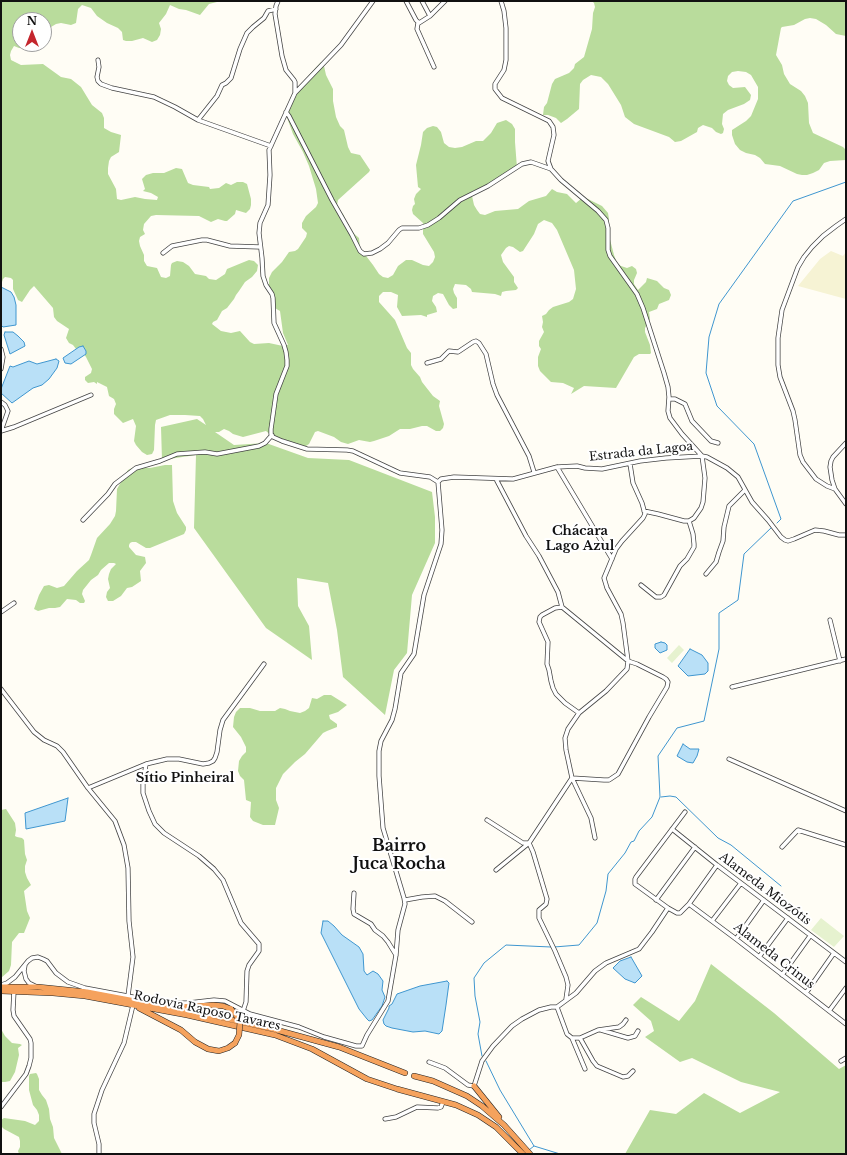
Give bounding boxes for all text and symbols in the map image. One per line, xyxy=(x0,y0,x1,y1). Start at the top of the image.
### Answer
north arrow xyxy=(12,12,52,52)
text: N xyxy=(27,14,37,28)
street label: Estrada da Lagoa xyxy=(588,439,694,465)
district label: Chácara Lago Azul xyxy=(546,523,614,554)
district label: Sítio Pinheiral xyxy=(136,770,234,786)
district label: Bairro Juca Rocha xyxy=(352,836,446,874)
street label: Alameda Miozótis xyxy=(716,850,814,928)
street label: Alameda Crinus xyxy=(731,920,817,992)
street label: Rodovia Raposo Tavares xyxy=(132,988,282,1034)

